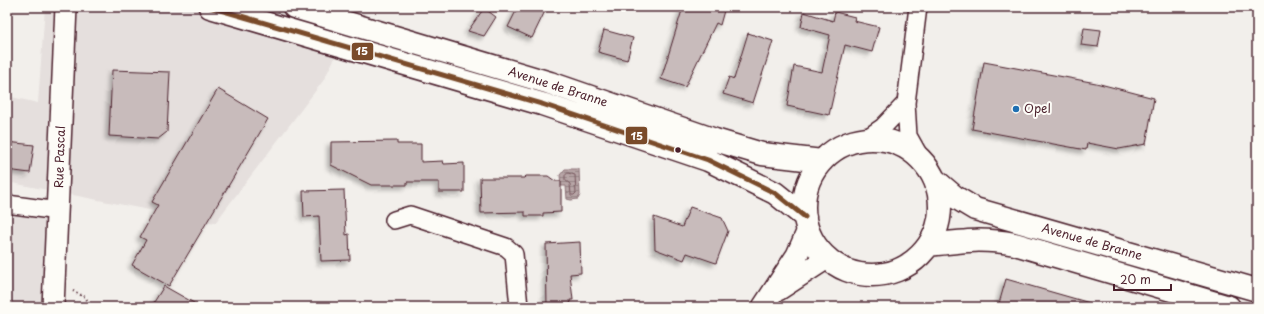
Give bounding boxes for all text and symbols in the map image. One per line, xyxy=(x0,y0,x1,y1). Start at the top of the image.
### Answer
line badge: 15 xyxy=(351,42,374,61)
text: 15 xyxy=(356,42,368,59)
street label: Avenue de Branne xyxy=(506,61,611,111)
place label: Opel xyxy=(1024,99,1051,117)
marker: Opel xyxy=(1011,104,1021,114)
street label: Rue Pascal xyxy=(49,125,69,189)
line badge: 15 xyxy=(625,126,648,145)
text: 15 xyxy=(631,127,643,144)
unlabelled marker xyxy=(673,145,683,155)
street label: Avenue de Branne xyxy=(1040,218,1145,264)
scale bar xyxy=(1114,266,1171,292)
text: 20 m xyxy=(1120,270,1151,288)

